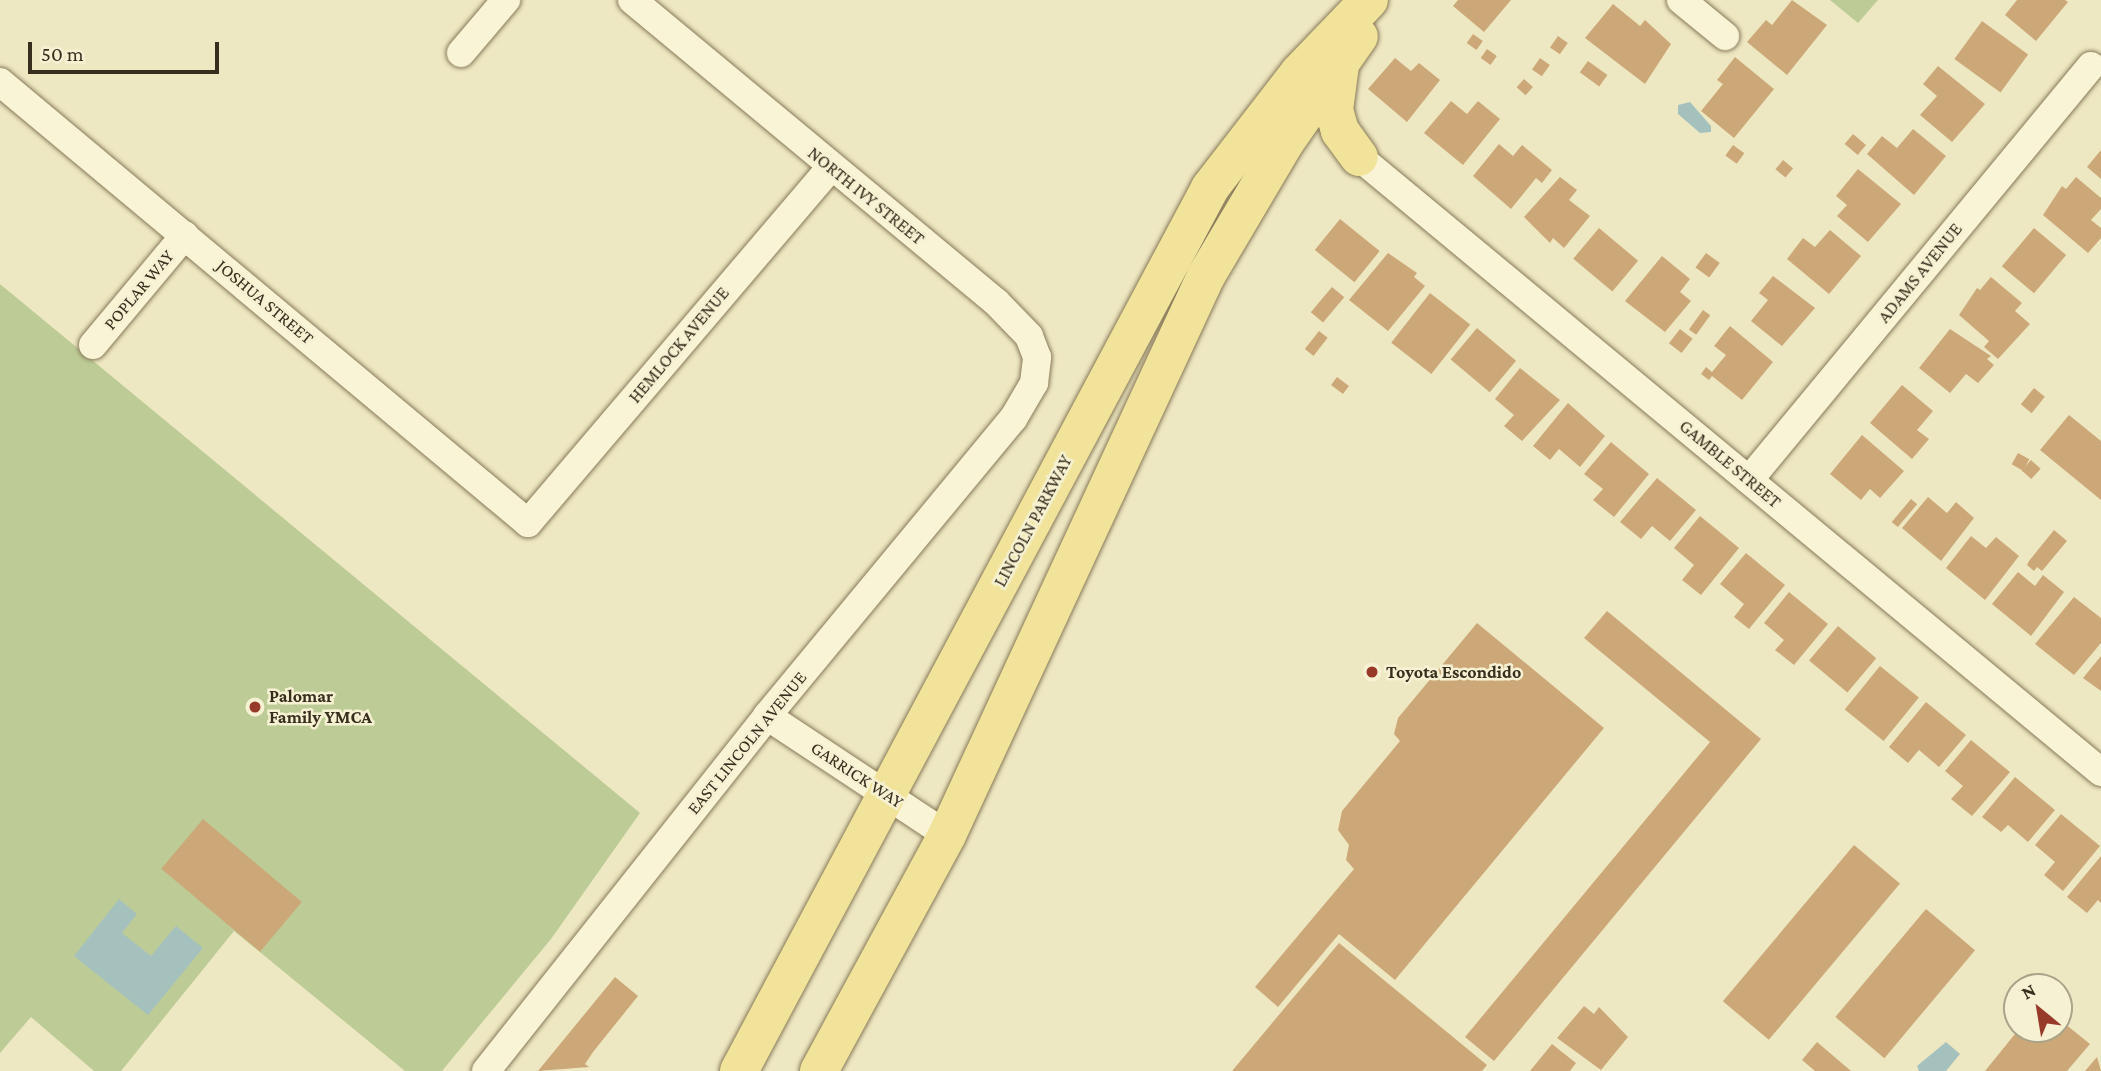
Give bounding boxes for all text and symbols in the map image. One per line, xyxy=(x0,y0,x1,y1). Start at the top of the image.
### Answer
scale bar xyxy=(32,28,222,72)
text: 50 m xyxy=(41,42,84,66)
street label: NORTH IVY STREET xyxy=(803,142,929,250)
street label: ADAMS AVENUE xyxy=(1873,219,1967,327)
street label: POPLAR WAY xyxy=(99,246,179,334)
street label: JOSHUA STREET xyxy=(212,255,318,349)
street label: HEMLOCK AVENUE xyxy=(624,282,734,408)
street label: GAMBLE STREET xyxy=(1675,415,1785,513)
street label: LINCOLN PARKWAY xyxy=(989,451,1077,591)
place label: Toyota Escondido xyxy=(1386,661,1521,683)
marker: Toyota Escondido xyxy=(1364,664,1380,680)
street label: EAST LINCOLN AVENUE xyxy=(683,667,811,819)
place label: Palomar Family YMCA xyxy=(269,686,372,728)
marker: Palomar Family YMCA xyxy=(247,699,263,715)
street label: GARRICK WAY xyxy=(807,737,907,813)
north arrow xyxy=(2003,973,2073,1043)
text: N xyxy=(2017,979,2039,1003)

